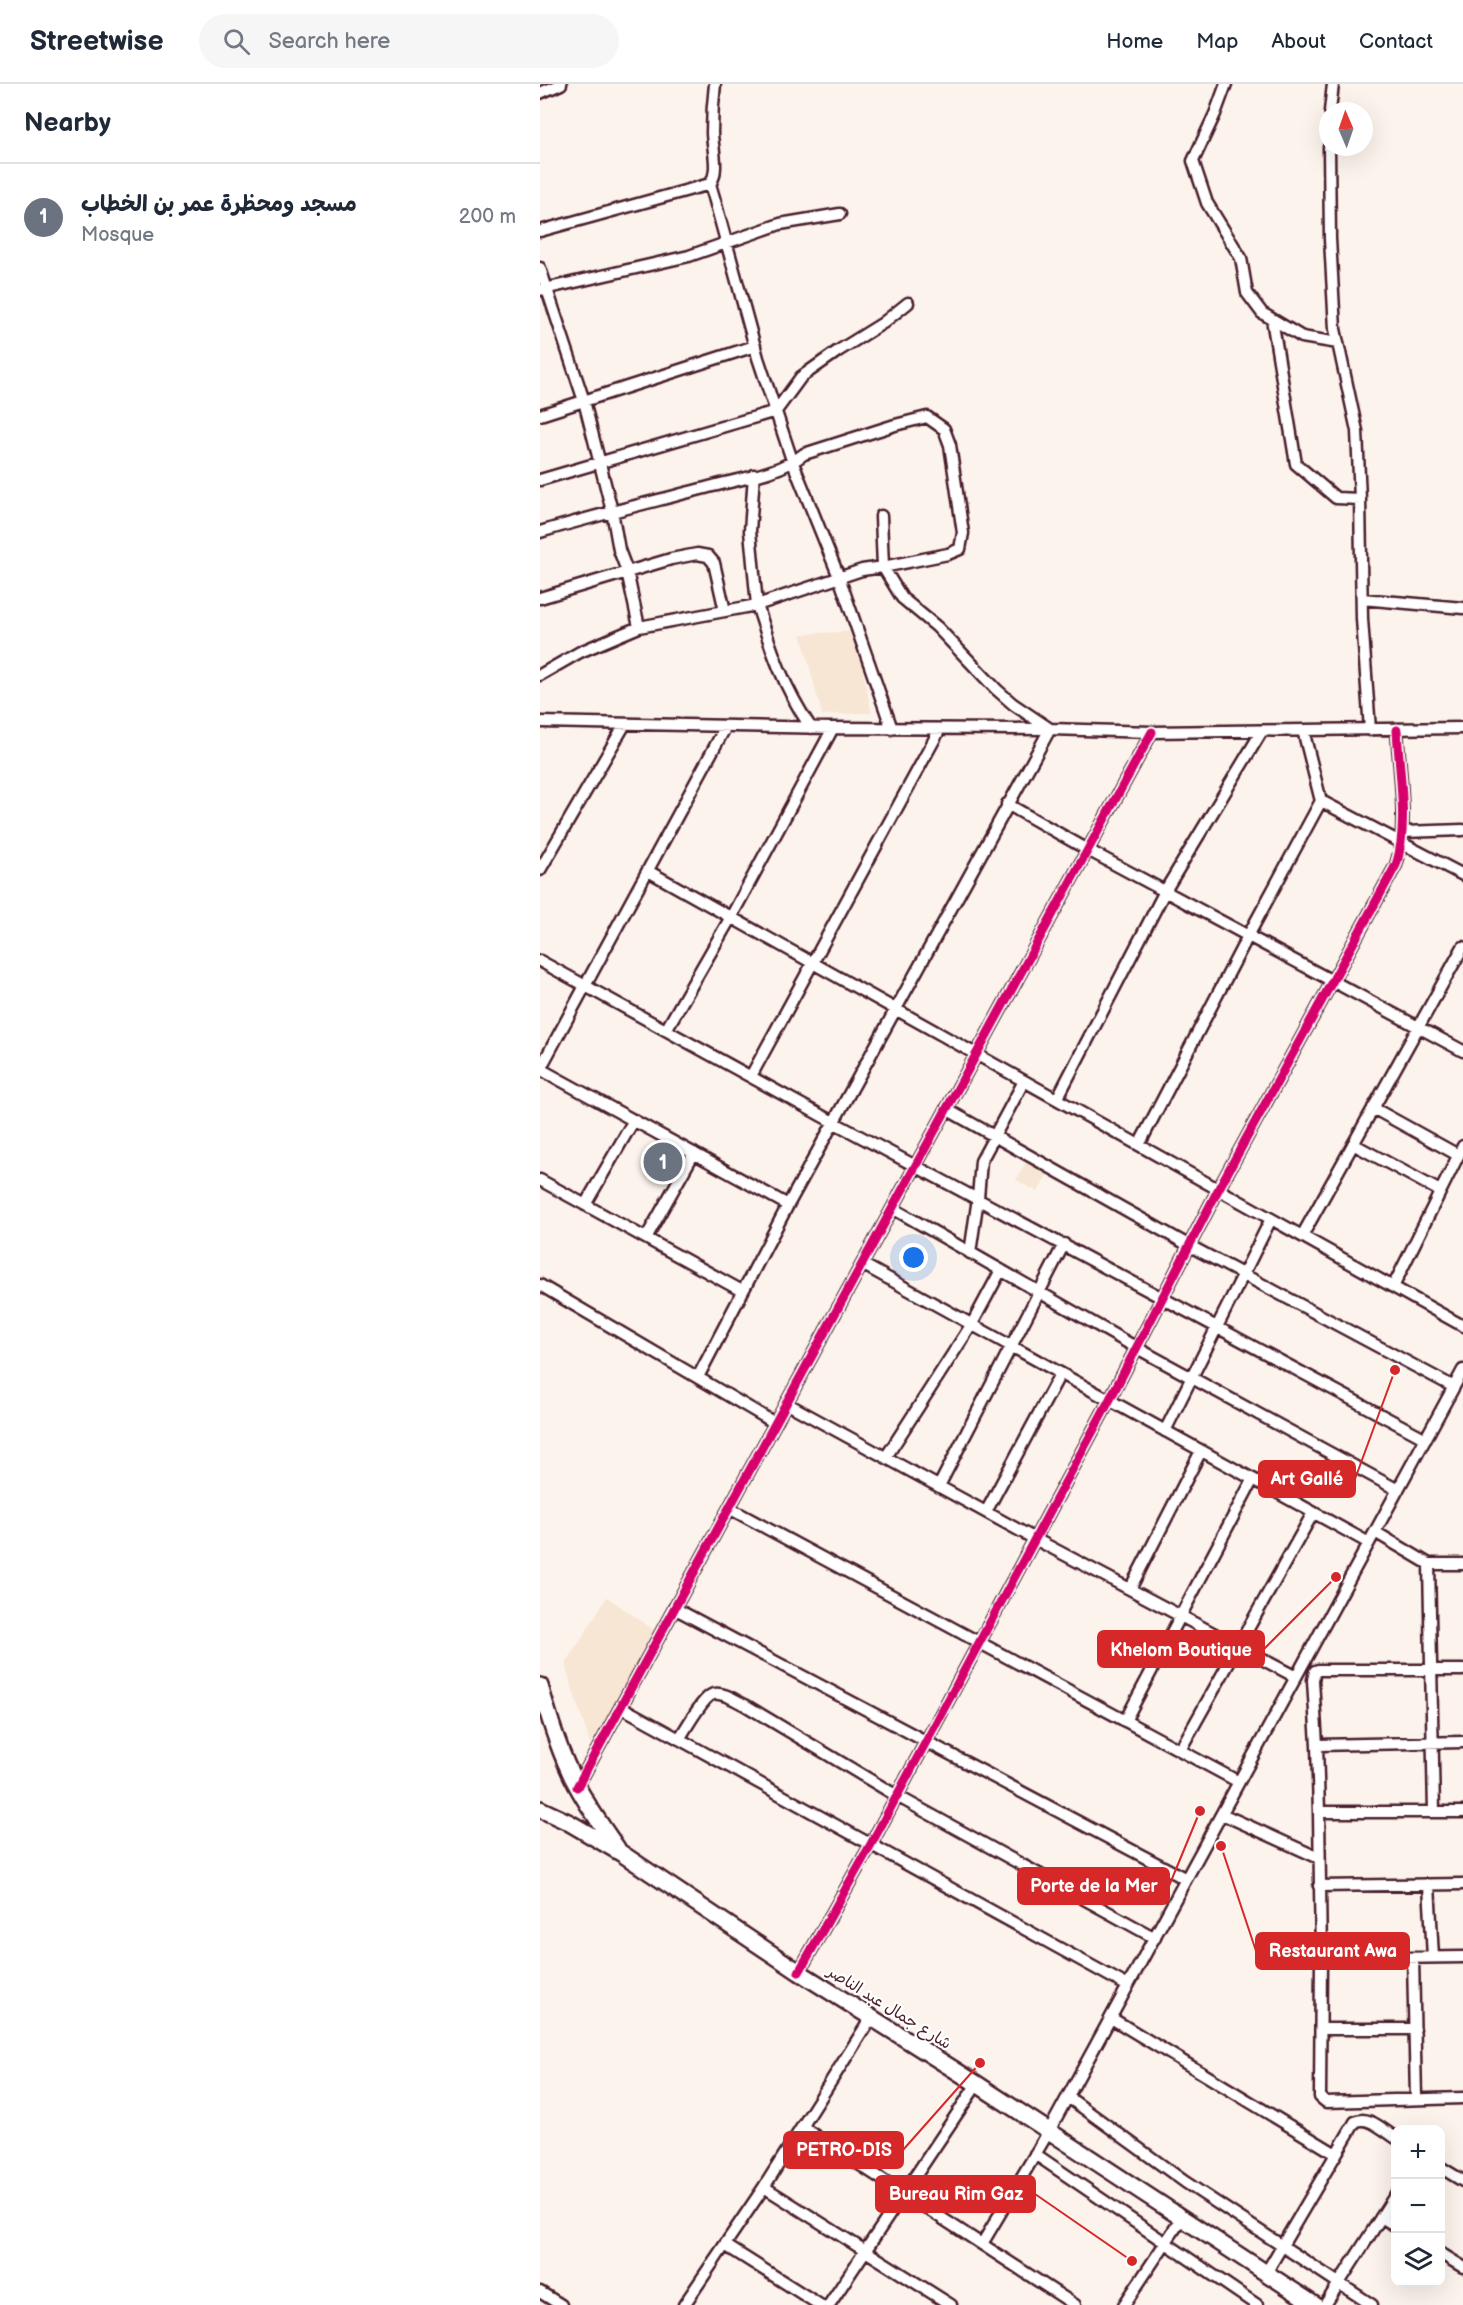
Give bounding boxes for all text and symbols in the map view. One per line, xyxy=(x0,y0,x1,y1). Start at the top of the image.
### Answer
search box xyxy=(199,14,619,68)
text: Streetwise xyxy=(30,25,163,58)
icon: search xyxy=(220,25,253,58)
text: Search here xyxy=(268,28,390,55)
text: Home xyxy=(1106,29,1163,54)
text: Map xyxy=(1196,29,1238,54)
text: About xyxy=(1271,29,1326,54)
text: Contact xyxy=(1359,29,1433,54)
north arrow xyxy=(1319,102,1373,156)
text: Nearby xyxy=(24,108,111,139)
text: مسجد ومحظرة عمر بن الخطاب xyxy=(81,191,357,218)
text: 1 xyxy=(39,205,48,229)
text: 200 m xyxy=(459,205,516,229)
text: Mosque xyxy=(81,223,154,247)
pin: 1 xyxy=(644,1140,682,1184)
your location xyxy=(899,1243,928,1272)
callout: Art Gallé xyxy=(1259,1461,1355,1497)
text: Art Gallé xyxy=(1270,1469,1343,1490)
callout: Khelom Boutique xyxy=(1098,1631,1264,1667)
text: Khelom Boutique xyxy=(1110,1640,1252,1661)
callout: Porte de la Mer xyxy=(1018,1868,1169,1904)
text: Porte de la Mer xyxy=(1030,1876,1159,1897)
callout: Restaurant Awa xyxy=(1256,1933,1409,1969)
text: Restaurant Awa xyxy=(1269,1941,1397,1962)
street label: شارع جمال عبد الناصر xyxy=(821,1961,954,2055)
map controls xyxy=(1391,2125,1445,2287)
button: + xyxy=(1391,2125,1445,2179)
callout: PETRO-DIS xyxy=(784,2132,903,2168)
text: PETRO-DIS xyxy=(796,2140,892,2161)
callout: Bureau Rim Gaz xyxy=(876,2176,1035,2212)
button: − xyxy=(1391,2179,1445,2233)
text: Bureau Rim Gaz xyxy=(889,2184,1023,2205)
button: layers xyxy=(1391,2233,1445,2287)

